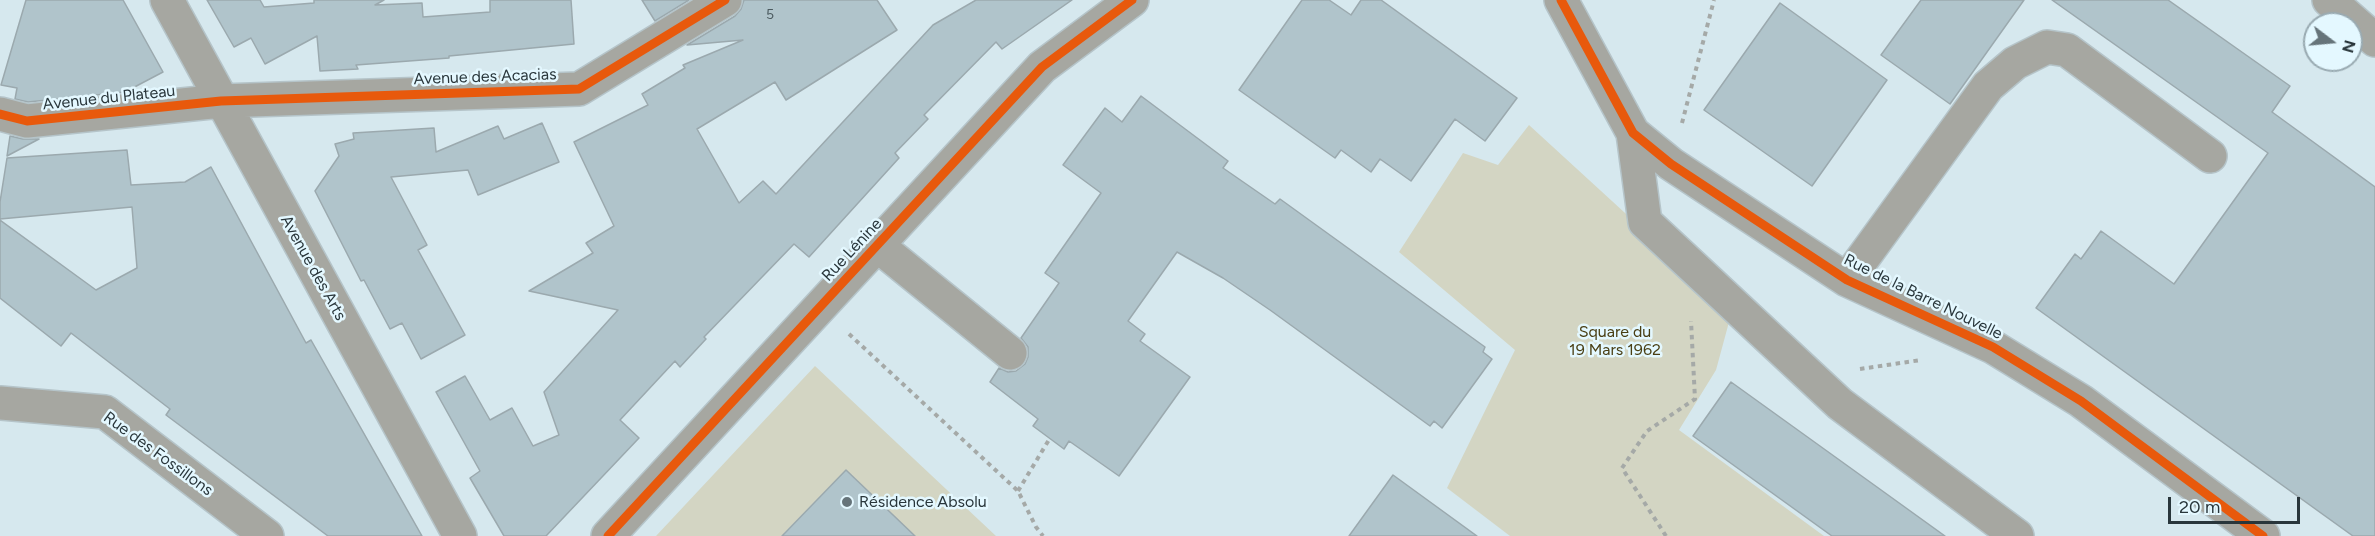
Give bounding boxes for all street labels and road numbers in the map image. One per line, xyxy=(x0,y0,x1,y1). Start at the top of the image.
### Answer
street label: Avenue des Acacias xyxy=(413,65,557,89)
street label: Avenue du Plateau xyxy=(42,81,176,115)
street label: Avenue des Arts xyxy=(276,212,350,324)
street label: Rue Lénine xyxy=(818,215,886,285)
street label: Rue de la Barre Nouvelle xyxy=(1841,250,2005,344)
street label: Rue des Fossillons xyxy=(100,408,216,500)

